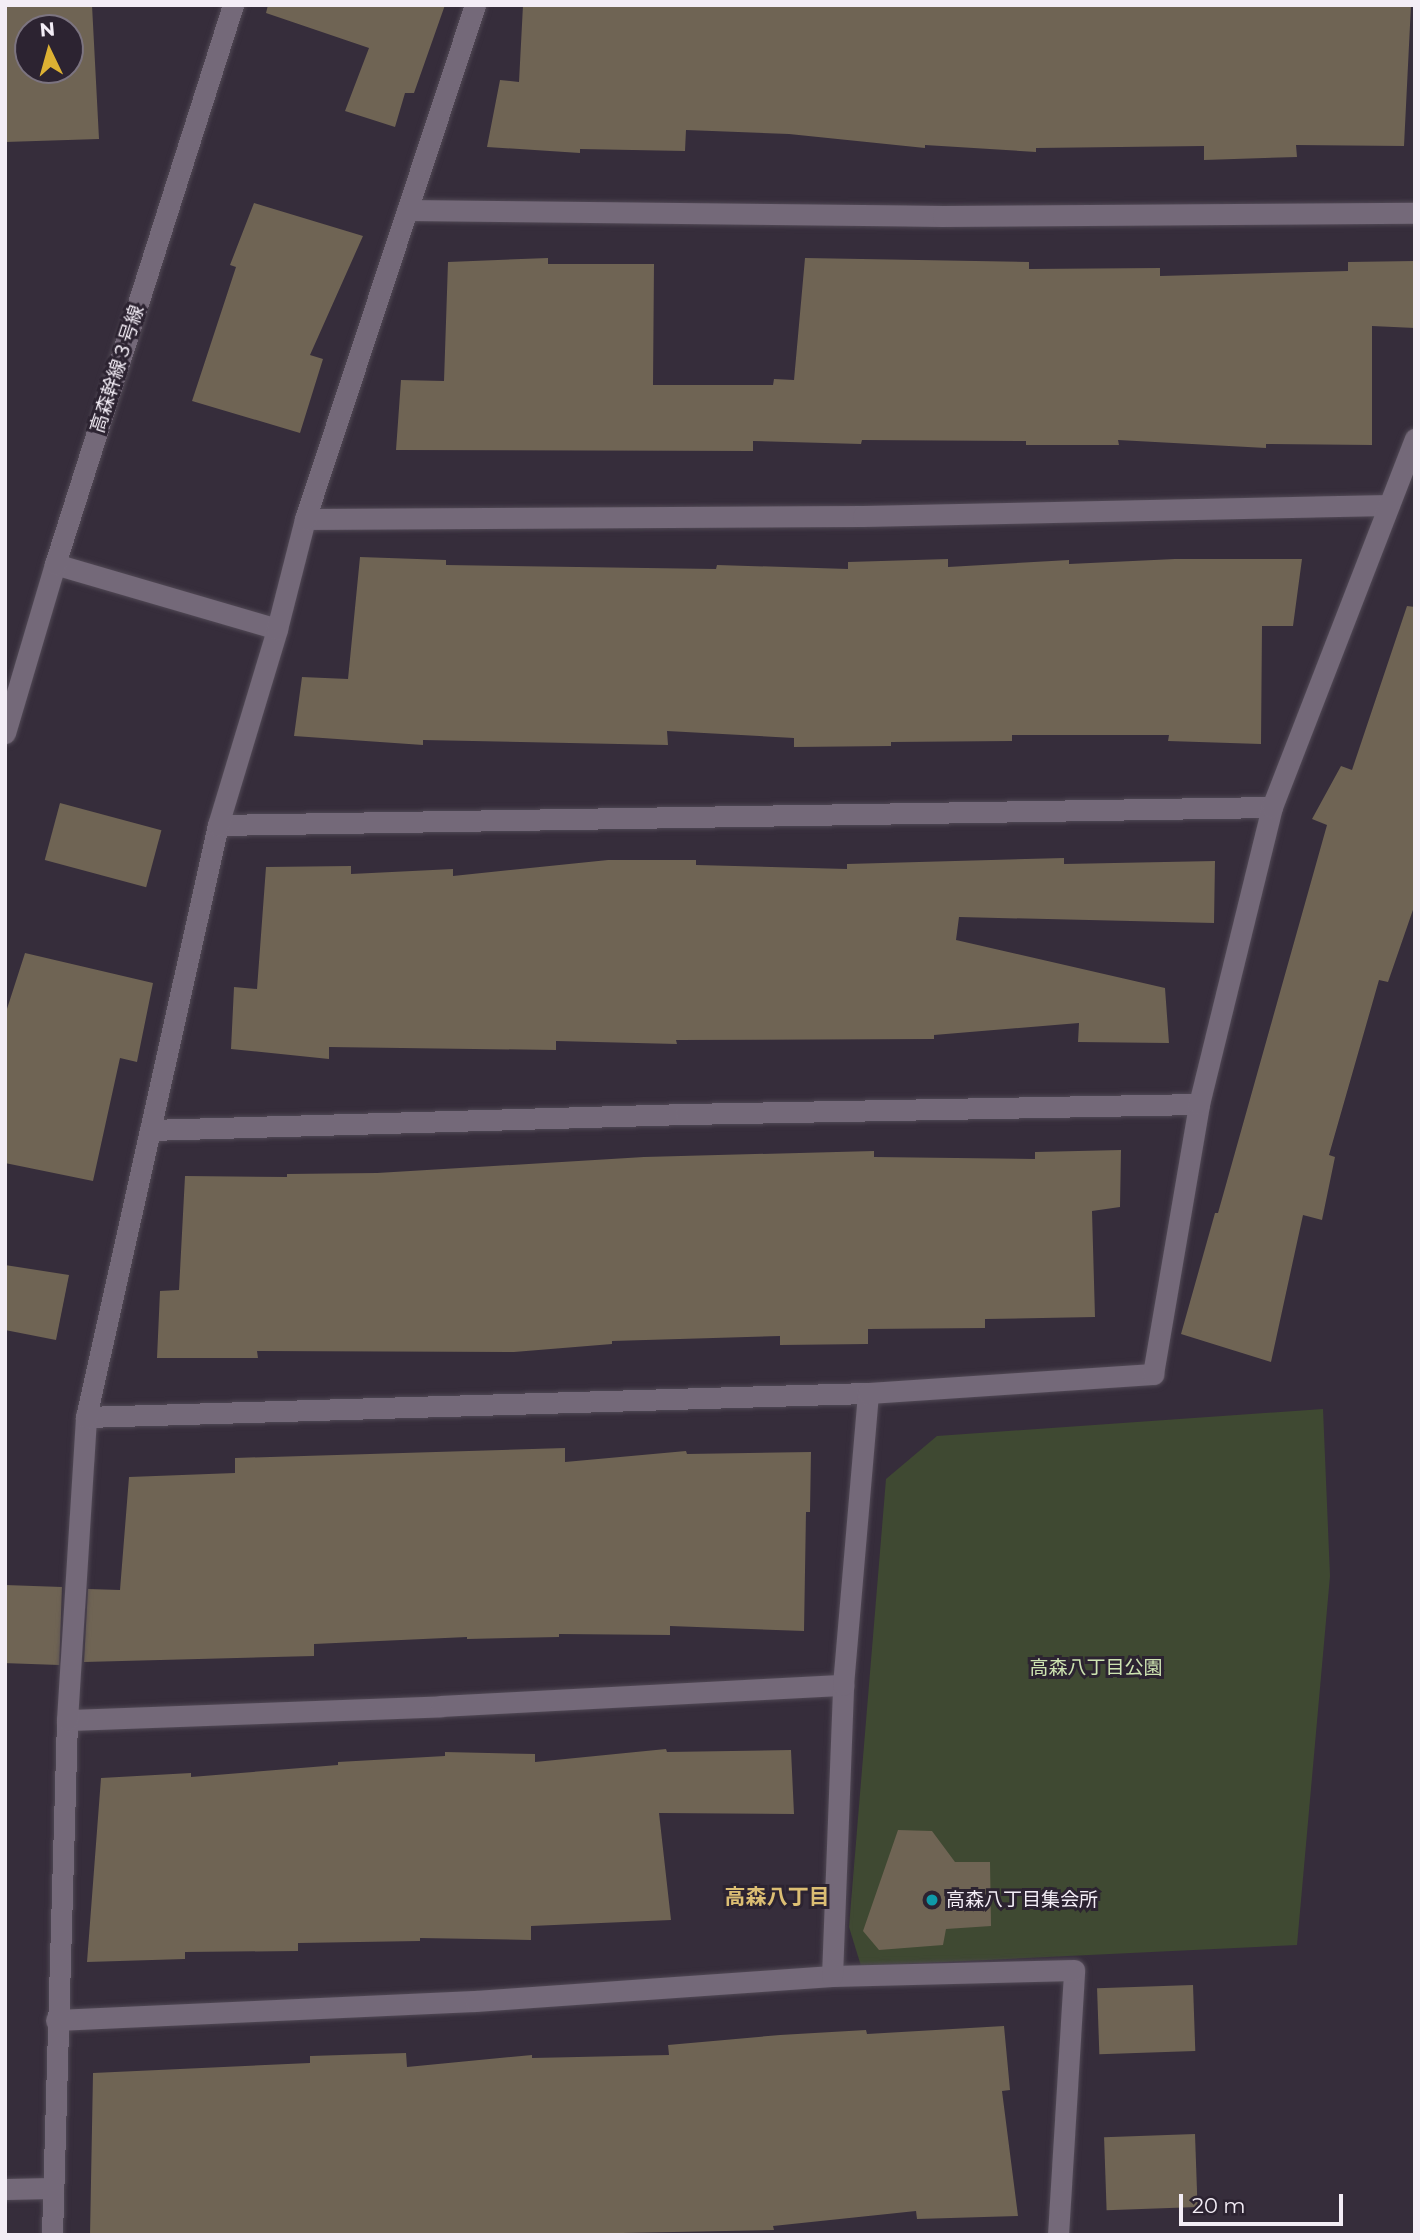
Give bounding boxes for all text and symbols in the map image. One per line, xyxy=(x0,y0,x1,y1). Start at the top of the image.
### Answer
north arrow xyxy=(14,14,84,84)
text: N xyxy=(39,17,56,42)
street label: 高森幹線３号線 xyxy=(86,302,148,436)
park label: 高森八丁目公園 xyxy=(1030,1657,1162,1679)
district label: 高森八丁目 xyxy=(725,1884,829,1910)
place label: 高森八丁目集会所 xyxy=(946,1889,1098,1911)
marker: 高森八丁目集会所 xyxy=(924,1892,940,1908)
scale bar xyxy=(1182,2180,1346,2224)
text: 20 m xyxy=(1192,2193,1246,2218)

